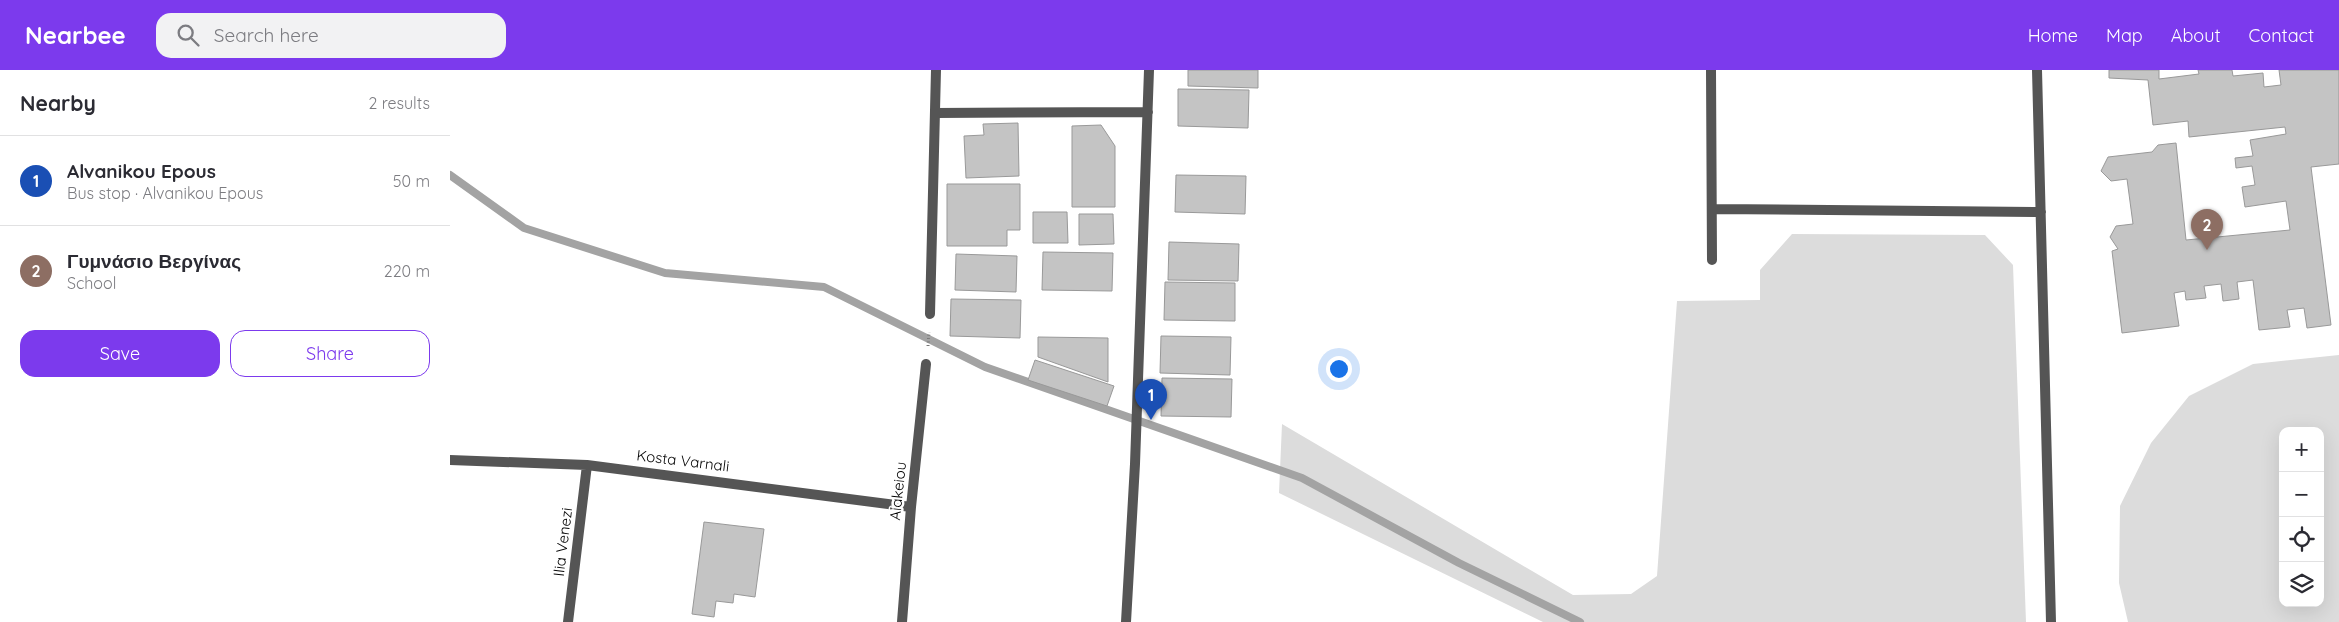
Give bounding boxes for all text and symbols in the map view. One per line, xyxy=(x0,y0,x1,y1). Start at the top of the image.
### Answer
search box xyxy=(156,13,506,58)
text: Nearbee xyxy=(25,20,126,50)
icon: search xyxy=(174,21,202,49)
text: Search here xyxy=(214,23,319,47)
text: Home xyxy=(2028,24,2078,47)
text: Map xyxy=(2106,24,2143,47)
text: About xyxy=(2171,24,2221,47)
text: Contact xyxy=(2249,24,2314,47)
text: Nearby xyxy=(20,90,96,116)
text: 2 results xyxy=(368,93,430,113)
text: Alvanikou Epous xyxy=(67,159,216,183)
text: 1 xyxy=(33,171,39,191)
text: 50 m xyxy=(393,171,430,191)
text: Bus stop · Alvanikou Epous xyxy=(67,183,263,203)
pin: 2 xyxy=(2191,209,2223,250)
text: Γυμνάσιο Βεργίνας xyxy=(67,249,241,273)
text: 2 xyxy=(31,261,41,281)
text: 220 m xyxy=(384,261,430,281)
text: School xyxy=(67,273,116,293)
button: Save xyxy=(20,330,220,377)
button: Share xyxy=(230,330,430,377)
your location xyxy=(1326,356,1352,382)
pin: 1 xyxy=(1135,379,1167,420)
map controls xyxy=(2279,427,2324,607)
button: + xyxy=(2279,427,2324,472)
street label: Kosta Varnali xyxy=(636,445,730,476)
street label: Aiakeiou xyxy=(885,461,910,521)
button: − xyxy=(2279,472,2324,517)
street label: Ilia Venezi xyxy=(549,506,576,577)
button: locate xyxy=(2279,517,2324,562)
button: layers xyxy=(2279,562,2324,607)

